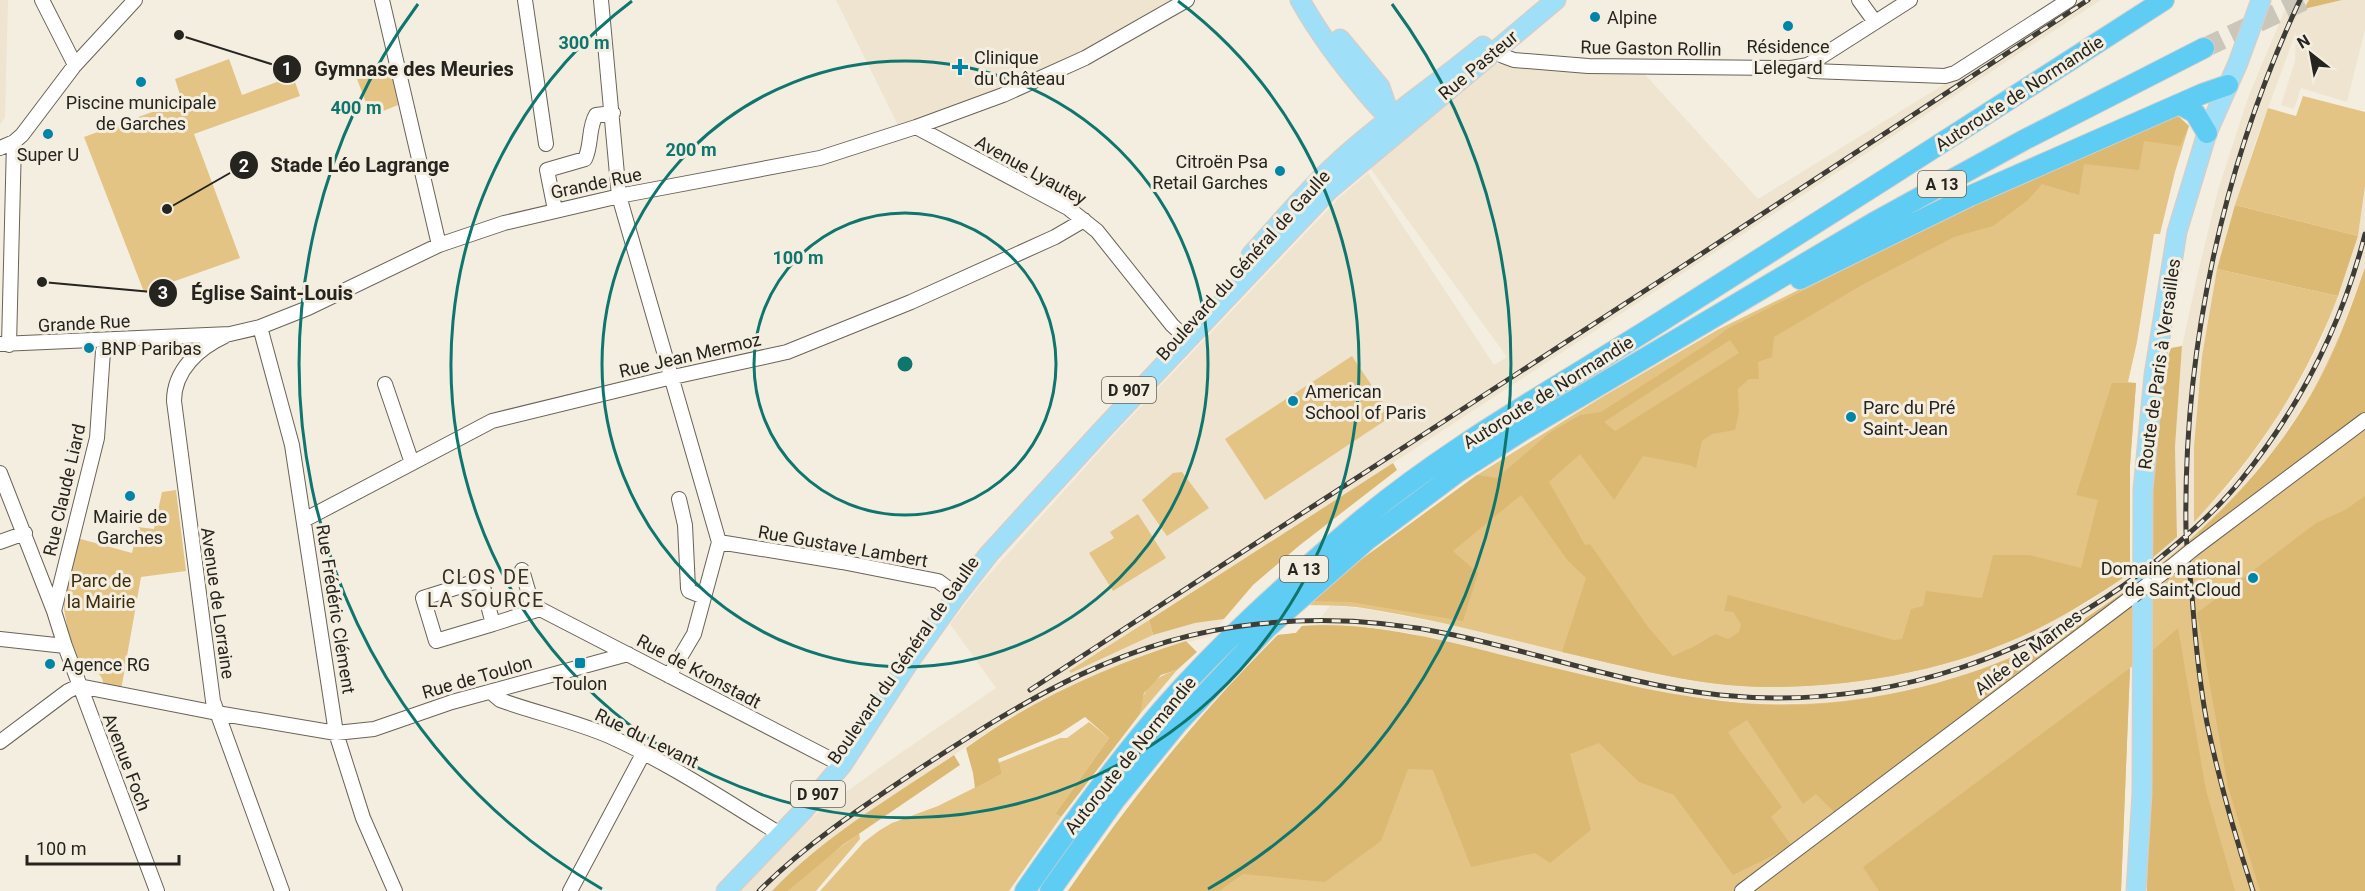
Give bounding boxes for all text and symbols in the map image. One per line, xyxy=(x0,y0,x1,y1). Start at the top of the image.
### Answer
place label: Alpine xyxy=(1607,7,1657,28)
marker: Alpine xyxy=(1588,10,1602,24)
marker: Résidence Lelegard xyxy=(1781,19,1795,33)
north arrow xyxy=(2281,24,2341,84)
street label: Rue Pasteur xyxy=(1434,26,1522,104)
street label: Autoroute de Normandie xyxy=(1931,31,2107,155)
text: N xyxy=(2294,31,2313,53)
text: 300 m xyxy=(558,32,610,53)
street label: Rue Gaston Rollin xyxy=(1580,36,1722,60)
place label: Résidence Lelegard xyxy=(1747,36,1829,78)
place label: Clinique du Château xyxy=(974,47,1065,89)
callout: Gymnase des Meuries xyxy=(272,50,525,88)
text: Gymnase des Meuries xyxy=(314,57,514,81)
text: 1 xyxy=(282,58,292,79)
marker: Clinique du Château xyxy=(951,58,969,76)
marker: Piscine municipale de Garches xyxy=(134,75,148,89)
place label: Piscine municipale de Garches xyxy=(66,92,216,134)
text: 400 m xyxy=(330,97,382,118)
marker: Super U xyxy=(41,127,55,141)
street label: Avenue Lyautey xyxy=(972,131,1091,209)
text: 200 m xyxy=(665,139,717,160)
place label: Super U xyxy=(17,144,79,165)
callout: Stade Léo Lagrange xyxy=(229,146,462,184)
place label: Citroën Psa Retail Garches xyxy=(1152,151,1268,193)
text: Stade Léo Lagrange xyxy=(271,153,450,177)
text: 2 xyxy=(239,155,249,176)
street label: Grande Rue xyxy=(549,163,643,203)
marker: Citroën Psa Retail Garches xyxy=(1273,164,1287,178)
street label: Boulevard du Général de Gaulle xyxy=(1152,166,1334,364)
road number: A 13 xyxy=(1918,171,1966,197)
text: 100 m xyxy=(772,247,824,268)
street label: Route de Paris à Versailles xyxy=(2134,257,2184,471)
callout: Église Saint-Louis xyxy=(148,274,365,312)
text: Église Saint-Louis xyxy=(191,281,353,305)
text: 3 xyxy=(158,282,168,303)
street label: Grande Rue xyxy=(37,310,131,336)
street label: Rue Jean Mermoz xyxy=(617,328,763,382)
street label: Autoroute de Normandie xyxy=(1459,331,1637,453)
place label: BNP Paribas xyxy=(101,338,202,359)
marker: BNP Paribas xyxy=(82,341,96,355)
centre of rings xyxy=(895,354,915,374)
road number: D 907 xyxy=(1102,377,1156,403)
place label: American School of Paris xyxy=(1305,381,1426,423)
marker: American School of Paris xyxy=(1286,394,1300,408)
place label: Parc du Pré Saint-Jean xyxy=(1863,397,1955,439)
marker: Parc du Pré Saint-Jean xyxy=(1844,410,1858,424)
street label: Rue Claude Liard xyxy=(39,422,89,558)
marker: Mairie de Garches xyxy=(123,489,137,503)
place label: Mairie de Garches xyxy=(93,506,167,548)
street label: Rue Gustave Lambert xyxy=(756,521,930,571)
street label: Rue Frédéric Clément xyxy=(312,523,360,695)
street label: Avenue de Lorraine xyxy=(197,526,239,680)
street label: Boulevard du Général de Gaulle xyxy=(823,552,983,768)
road number: A 13 xyxy=(1280,556,1328,582)
place label: Domaine national de Saint-Cloud xyxy=(2101,558,2241,600)
district label: CLOS DE LA SOURCE xyxy=(427,565,545,612)
park label: Parc de la Mairie xyxy=(67,570,135,612)
marker: Domaine national de Saint-Cloud xyxy=(2246,571,2260,585)
street label: Allée de Marnes xyxy=(1970,605,2086,699)
street label: Rue de Kronstadt xyxy=(633,629,765,713)
street label: Rue de Toulon xyxy=(420,651,534,703)
place label: Agence RG xyxy=(62,654,150,675)
marker: Toulon xyxy=(573,656,587,670)
marker: Agence RG xyxy=(43,657,57,671)
street label: Autoroute de Normandie xyxy=(1060,672,1200,838)
place label: Toulon xyxy=(553,673,607,694)
street label: Rue du Levant xyxy=(592,704,702,772)
street label: Avenue Foch xyxy=(99,710,155,814)
road number: D 907 xyxy=(791,781,845,807)
scale bar xyxy=(27,828,178,866)
text: 100 m xyxy=(36,838,87,859)

